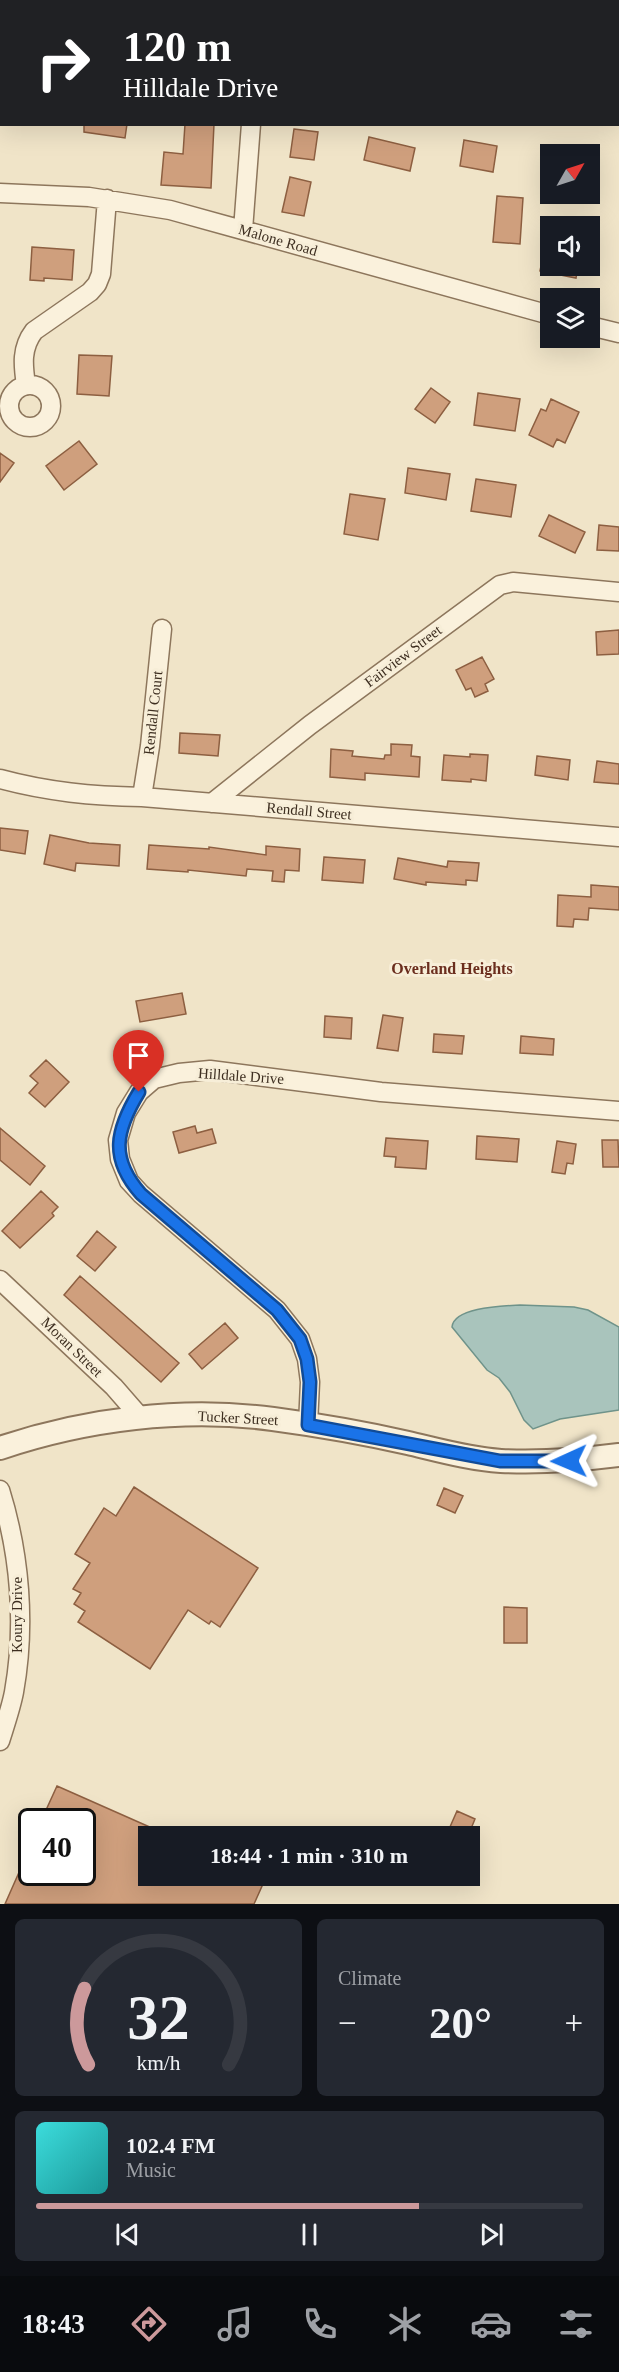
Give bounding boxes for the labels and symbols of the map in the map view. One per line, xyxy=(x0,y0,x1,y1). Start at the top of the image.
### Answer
north arrow xyxy=(540,144,600,204)
street label: Malone Road xyxy=(237,221,320,259)
street label: Fairview Street xyxy=(361,621,445,690)
street label: Rendall Court xyxy=(141,669,165,756)
street label: Rendall Street xyxy=(266,799,353,823)
district label: Overland Heights xyxy=(391,960,513,978)
pin xyxy=(113,1030,164,1092)
street label: Hilldale Drive xyxy=(197,1065,285,1087)
street label: Moran Street xyxy=(38,1314,106,1381)
street label: Tucker Street xyxy=(197,1408,280,1428)
position arrow xyxy=(537,1429,601,1493)
street label: Koury Drive xyxy=(9,1577,25,1653)
speed limit sign: 40 xyxy=(18,1808,96,1886)

